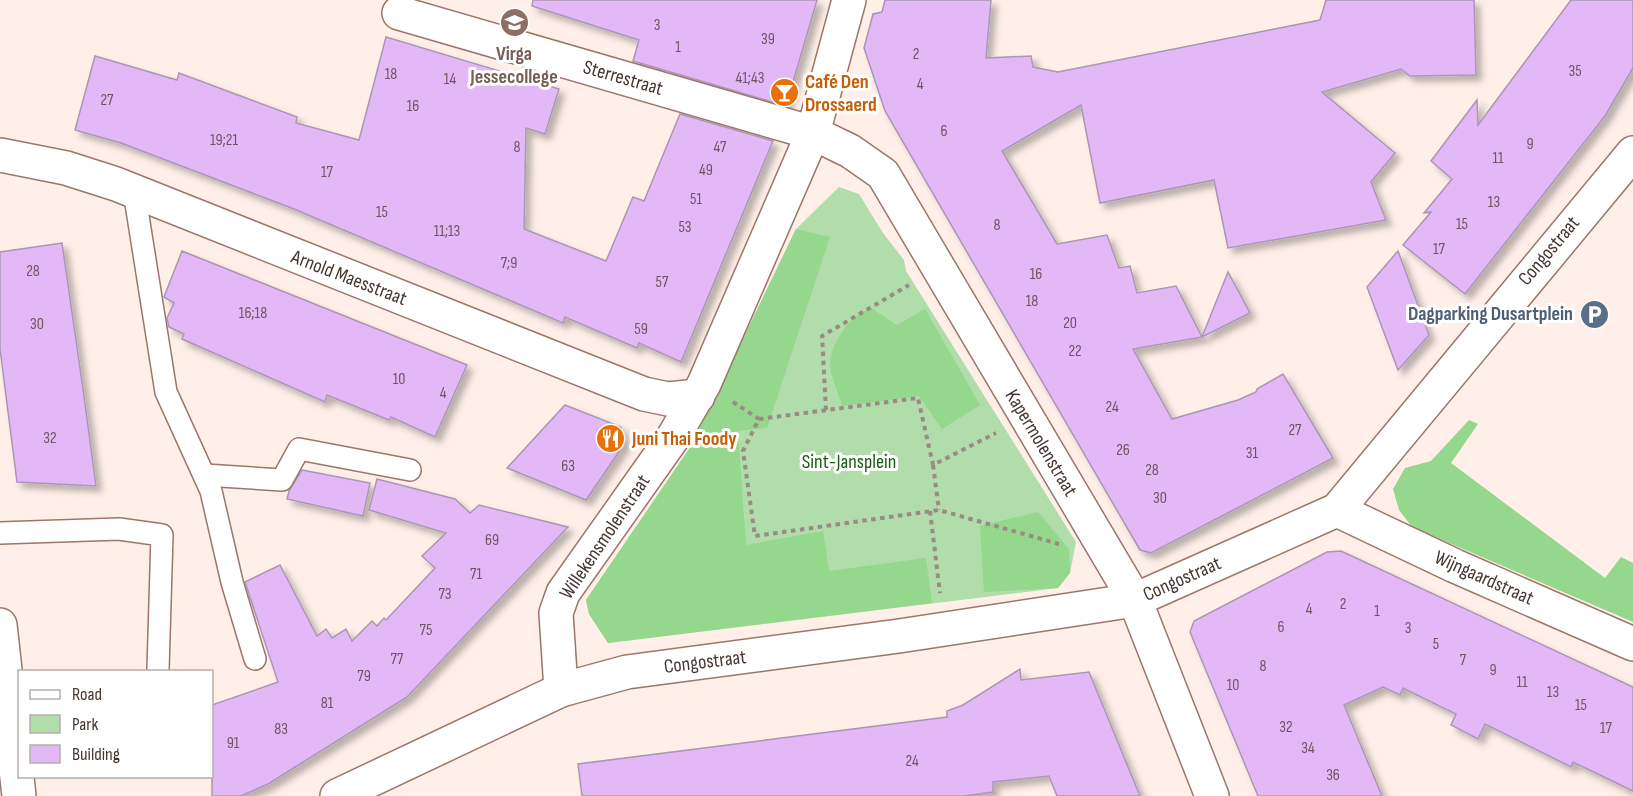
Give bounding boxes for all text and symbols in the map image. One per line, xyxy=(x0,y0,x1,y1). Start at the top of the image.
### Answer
school or university icon: Virga Jessecollege xyxy=(498,7,530,39)
house number: 3 xyxy=(654,16,660,35)
house number: 39 xyxy=(761,30,775,49)
house number: 1 xyxy=(675,38,681,57)
place label: Virga Jessecollege xyxy=(469,42,558,89)
house number: 2 xyxy=(913,45,919,64)
street label: Sterrestraat xyxy=(580,55,666,101)
house number: 35 xyxy=(1568,62,1582,81)
house number: 18 xyxy=(385,65,397,84)
house number: 41;43 xyxy=(736,69,764,88)
house number: 14 xyxy=(444,70,456,89)
place label: Café Den Drossaerd xyxy=(805,70,877,117)
house number: 4 xyxy=(917,75,924,94)
bar icon: Café Den Drossaerd xyxy=(768,77,800,109)
house number: 27 xyxy=(100,91,114,110)
house number: 16 xyxy=(407,97,419,116)
house number: 6 xyxy=(940,122,948,141)
house number: 19;21 xyxy=(210,131,238,150)
house number: 9 xyxy=(1526,135,1534,154)
house number: 8 xyxy=(513,138,521,157)
house number: 47 xyxy=(714,138,727,157)
house number: 11 xyxy=(1492,149,1504,168)
house number: 49 xyxy=(699,161,713,180)
house number: 17 xyxy=(321,163,334,182)
house number: 51 xyxy=(690,190,702,209)
house number: 13 xyxy=(1488,193,1500,212)
house number: 15 xyxy=(376,203,388,222)
street label: Congostraat xyxy=(1513,212,1585,290)
house number: 15 xyxy=(1456,215,1468,234)
house number: 8 xyxy=(993,216,1001,235)
house number: 53 xyxy=(678,218,692,237)
house number: 11;13 xyxy=(434,222,460,241)
house number: 17 xyxy=(1433,240,1446,259)
street label: Arnold Maesstraat xyxy=(287,245,410,311)
house number: 7;9 xyxy=(501,254,517,273)
house number: 28 xyxy=(26,262,40,281)
house number: 16 xyxy=(1030,265,1042,284)
house number: 57 xyxy=(656,273,669,292)
house number: 18 xyxy=(1026,292,1038,311)
parking icon: Dagparking Dusartplein xyxy=(1578,298,1610,330)
place label: Dagparking Dusartplein xyxy=(1408,302,1573,326)
house number: 16;18 xyxy=(239,304,267,323)
house number: 20 xyxy=(1063,314,1077,333)
house number: 30 xyxy=(30,315,44,334)
house number: 59 xyxy=(634,320,648,339)
house number: 22 xyxy=(1068,342,1082,361)
house number: 10 xyxy=(393,370,405,389)
house number: 4 xyxy=(440,384,447,403)
street label: Kapermolenstraat xyxy=(1000,385,1082,501)
house number: 24 xyxy=(1105,398,1119,417)
house number: 27 xyxy=(1288,421,1302,440)
restaurant icon: Juni Thai Foody xyxy=(595,423,627,455)
place label: Juni Thai Foody xyxy=(631,427,737,451)
house number: 32 xyxy=(43,429,57,448)
house number: 26 xyxy=(1116,441,1130,460)
house number: 31 xyxy=(1246,444,1259,463)
park label: Sint-Jansplein xyxy=(802,450,896,474)
house number: 63 xyxy=(561,457,575,476)
house number: 28 xyxy=(1145,461,1159,480)
street label: Willekensmolenstraat xyxy=(555,470,655,604)
house number: 30 xyxy=(1153,489,1167,508)
house number: 69 xyxy=(485,531,499,550)
street label: Wijngaardstraat xyxy=(1431,545,1537,611)
street label: Congostraat xyxy=(1139,551,1225,607)
house number: 71 xyxy=(470,565,482,584)
house number: 73 xyxy=(438,585,452,604)
house number: 2 xyxy=(1340,595,1346,614)
house number: 4 xyxy=(1306,600,1313,619)
house number: 1 xyxy=(1374,602,1380,621)
house number: 6 xyxy=(1277,618,1285,637)
house number: 3 xyxy=(1405,619,1411,638)
house number: 75 xyxy=(420,621,432,640)
house number: 5 xyxy=(1433,635,1439,654)
street label: Congostraat xyxy=(662,645,748,679)
house number: 77 xyxy=(391,650,404,669)
house number: 7 xyxy=(1460,651,1467,670)
house number: 8 xyxy=(1259,657,1267,676)
house number: 9 xyxy=(1489,661,1497,680)
house number: 79 xyxy=(357,667,371,686)
legend xyxy=(18,670,213,778)
house number: 11 xyxy=(1516,673,1528,692)
house number: 10 xyxy=(1227,676,1239,695)
house number: 13 xyxy=(1547,683,1559,702)
text: Road xyxy=(72,684,102,705)
house number: 81 xyxy=(321,694,334,713)
house number: 15 xyxy=(1575,696,1587,715)
text: Park xyxy=(72,714,98,735)
house number: 32 xyxy=(1279,718,1293,737)
house number: 17 xyxy=(1600,719,1613,738)
house number: 83 xyxy=(274,720,288,739)
house number: 91 xyxy=(227,734,240,753)
house number: 34 xyxy=(1301,739,1315,758)
text: Building xyxy=(72,744,120,765)
house number: 24 xyxy=(905,752,919,771)
house number: 36 xyxy=(1326,766,1340,785)

